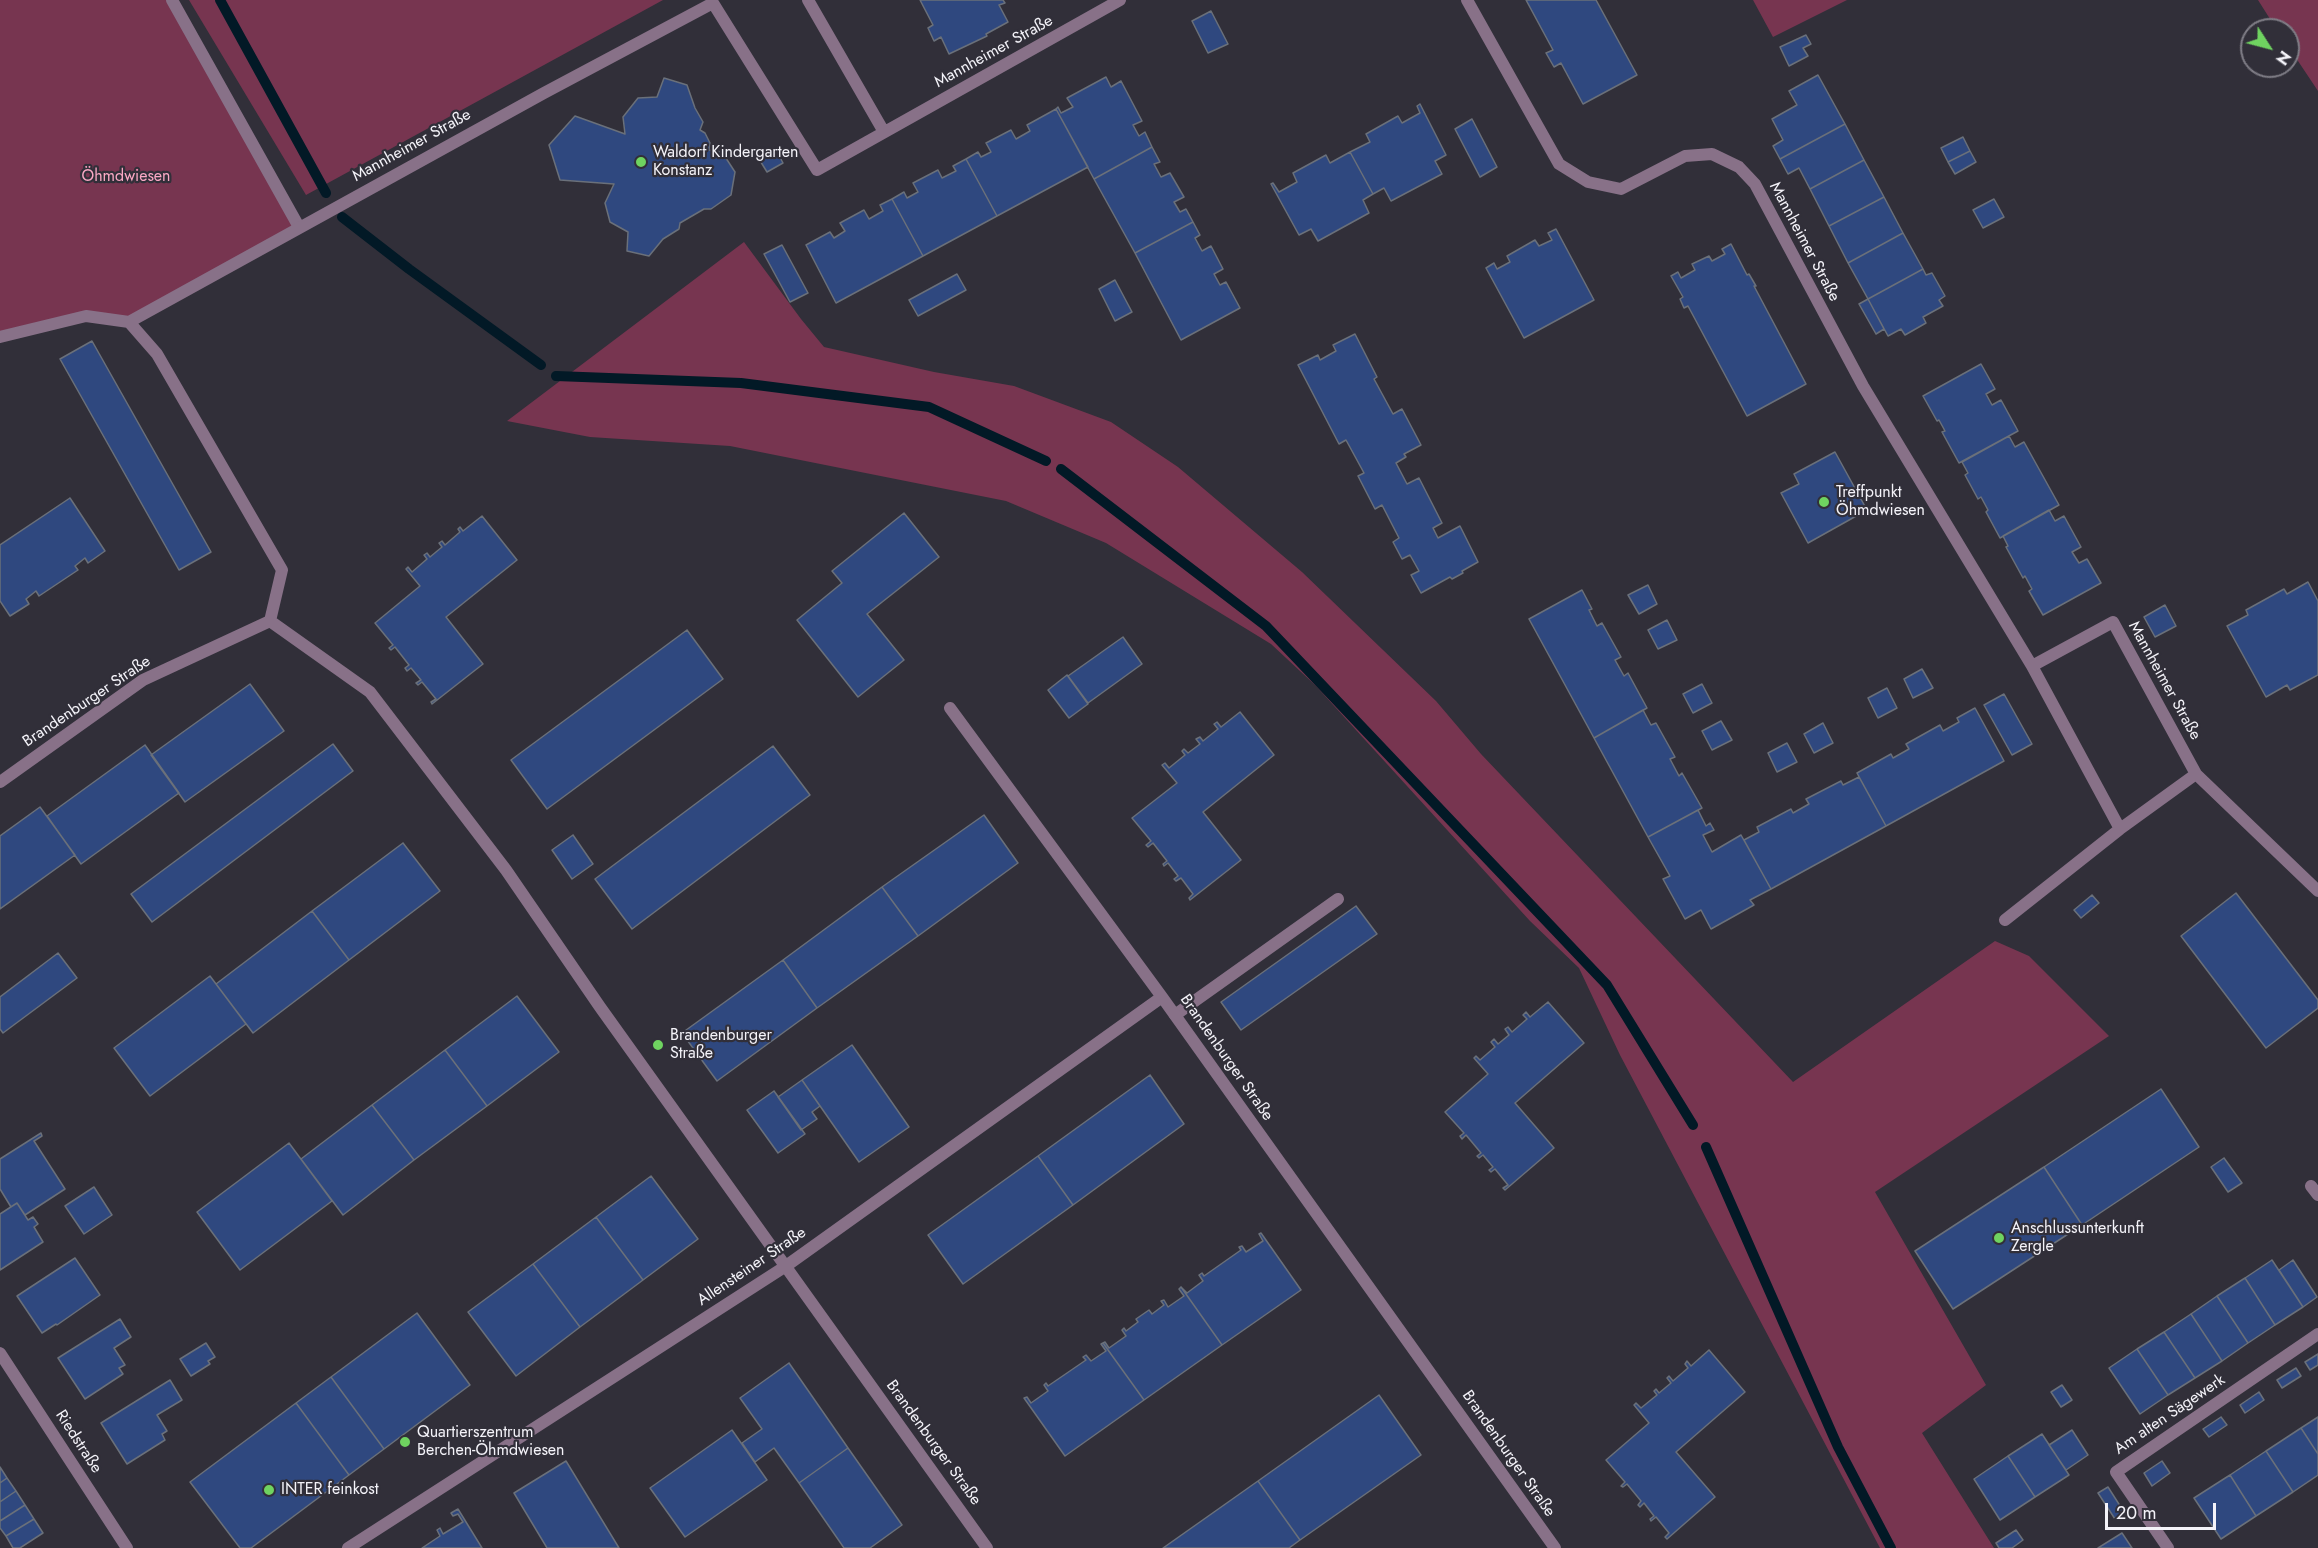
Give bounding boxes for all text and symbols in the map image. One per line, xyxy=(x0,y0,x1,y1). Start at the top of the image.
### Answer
street label: Mannheimer Straße xyxy=(931,12,1057,92)
north arrow xyxy=(2240,18,2300,78)
text: N xyxy=(2270,46,2296,70)
street label: Mannheimer Straße xyxy=(349,106,475,186)
place label: Waldorf Kindergarten Konstanz xyxy=(653,143,798,181)
marker: Waldorf Kindergarten Konstanz xyxy=(634,155,648,169)
park label: Öhmdwiesen xyxy=(81,167,171,187)
street label: Mannheimer Straße xyxy=(1764,179,1844,305)
place label: Treffpunkt Öhmdwiesen xyxy=(1836,483,1925,521)
marker: Treffpunkt Öhmdwiesen xyxy=(1817,495,1831,509)
street label: Mannheimer Straße xyxy=(2124,618,2204,744)
street label: Brandenburger Straße xyxy=(20,652,154,752)
street label: Brandenburger Straße xyxy=(1175,991,1277,1125)
place label: Brandenburger Straße xyxy=(670,1026,772,1064)
marker: Brandenburger Straße xyxy=(651,1038,665,1052)
place label: Anschlussunterkunft Zergle xyxy=(2011,1219,2144,1257)
street label: Allensteiner Straße xyxy=(694,1223,810,1311)
marker: Anschlussunterkunft Zergle xyxy=(1992,1231,2006,1245)
street label: Am alten Sägewerk xyxy=(2111,1371,2229,1459)
street label: Brandenburger Straße xyxy=(881,1377,985,1509)
street label: Brandenburger Straße xyxy=(1457,1387,1559,1521)
street label: Riedstraße xyxy=(51,1407,105,1477)
place label: Quartierszentrum Berchen-Öhmdwiesen xyxy=(417,1423,564,1461)
marker: Quartierszentrum Berchen-Öhmdwiesen xyxy=(398,1435,412,1449)
place label: INTER feinkost xyxy=(281,1480,379,1500)
marker: INTER feinkost xyxy=(262,1483,276,1497)
scale bar xyxy=(2108,1491,2219,1529)
text: 20 m xyxy=(2116,1500,2156,1526)

